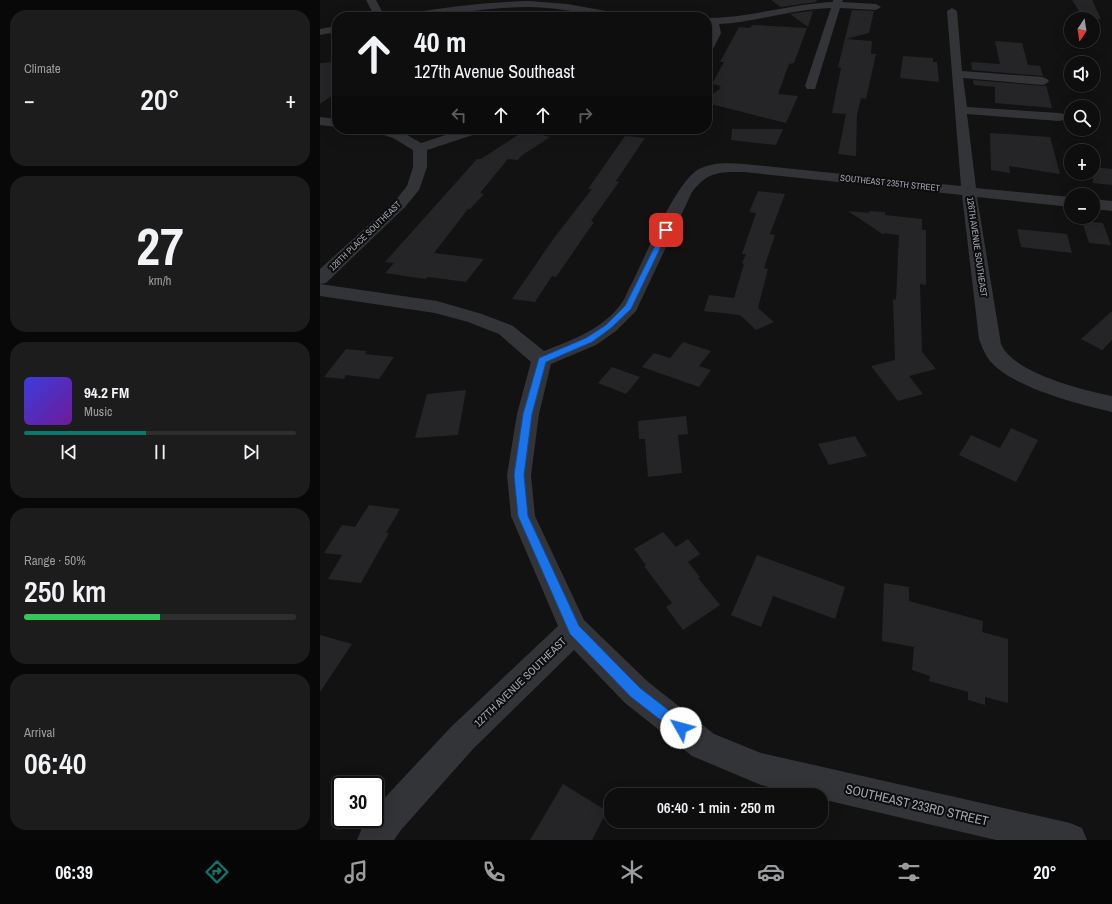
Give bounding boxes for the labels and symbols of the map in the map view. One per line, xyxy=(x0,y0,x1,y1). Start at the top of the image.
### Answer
north arrow xyxy=(1064,12,1100,48)
street label: SOUTHEAST 235TH STREET xyxy=(839,172,941,194)
street label: 126TH AVENUE SOUTHEAST xyxy=(964,196,990,298)
street label: 128TH PLACE SOUTHEAST xyxy=(326,198,404,274)
pin xyxy=(649,213,683,247)
street label: 127TH AVENUE SOUTHEAST xyxy=(471,634,570,730)
position arrow xyxy=(660,707,702,749)
speed limit sign: 30 xyxy=(332,776,384,828)
street label: SOUTHEAST 233RD STREET xyxy=(844,780,991,830)

